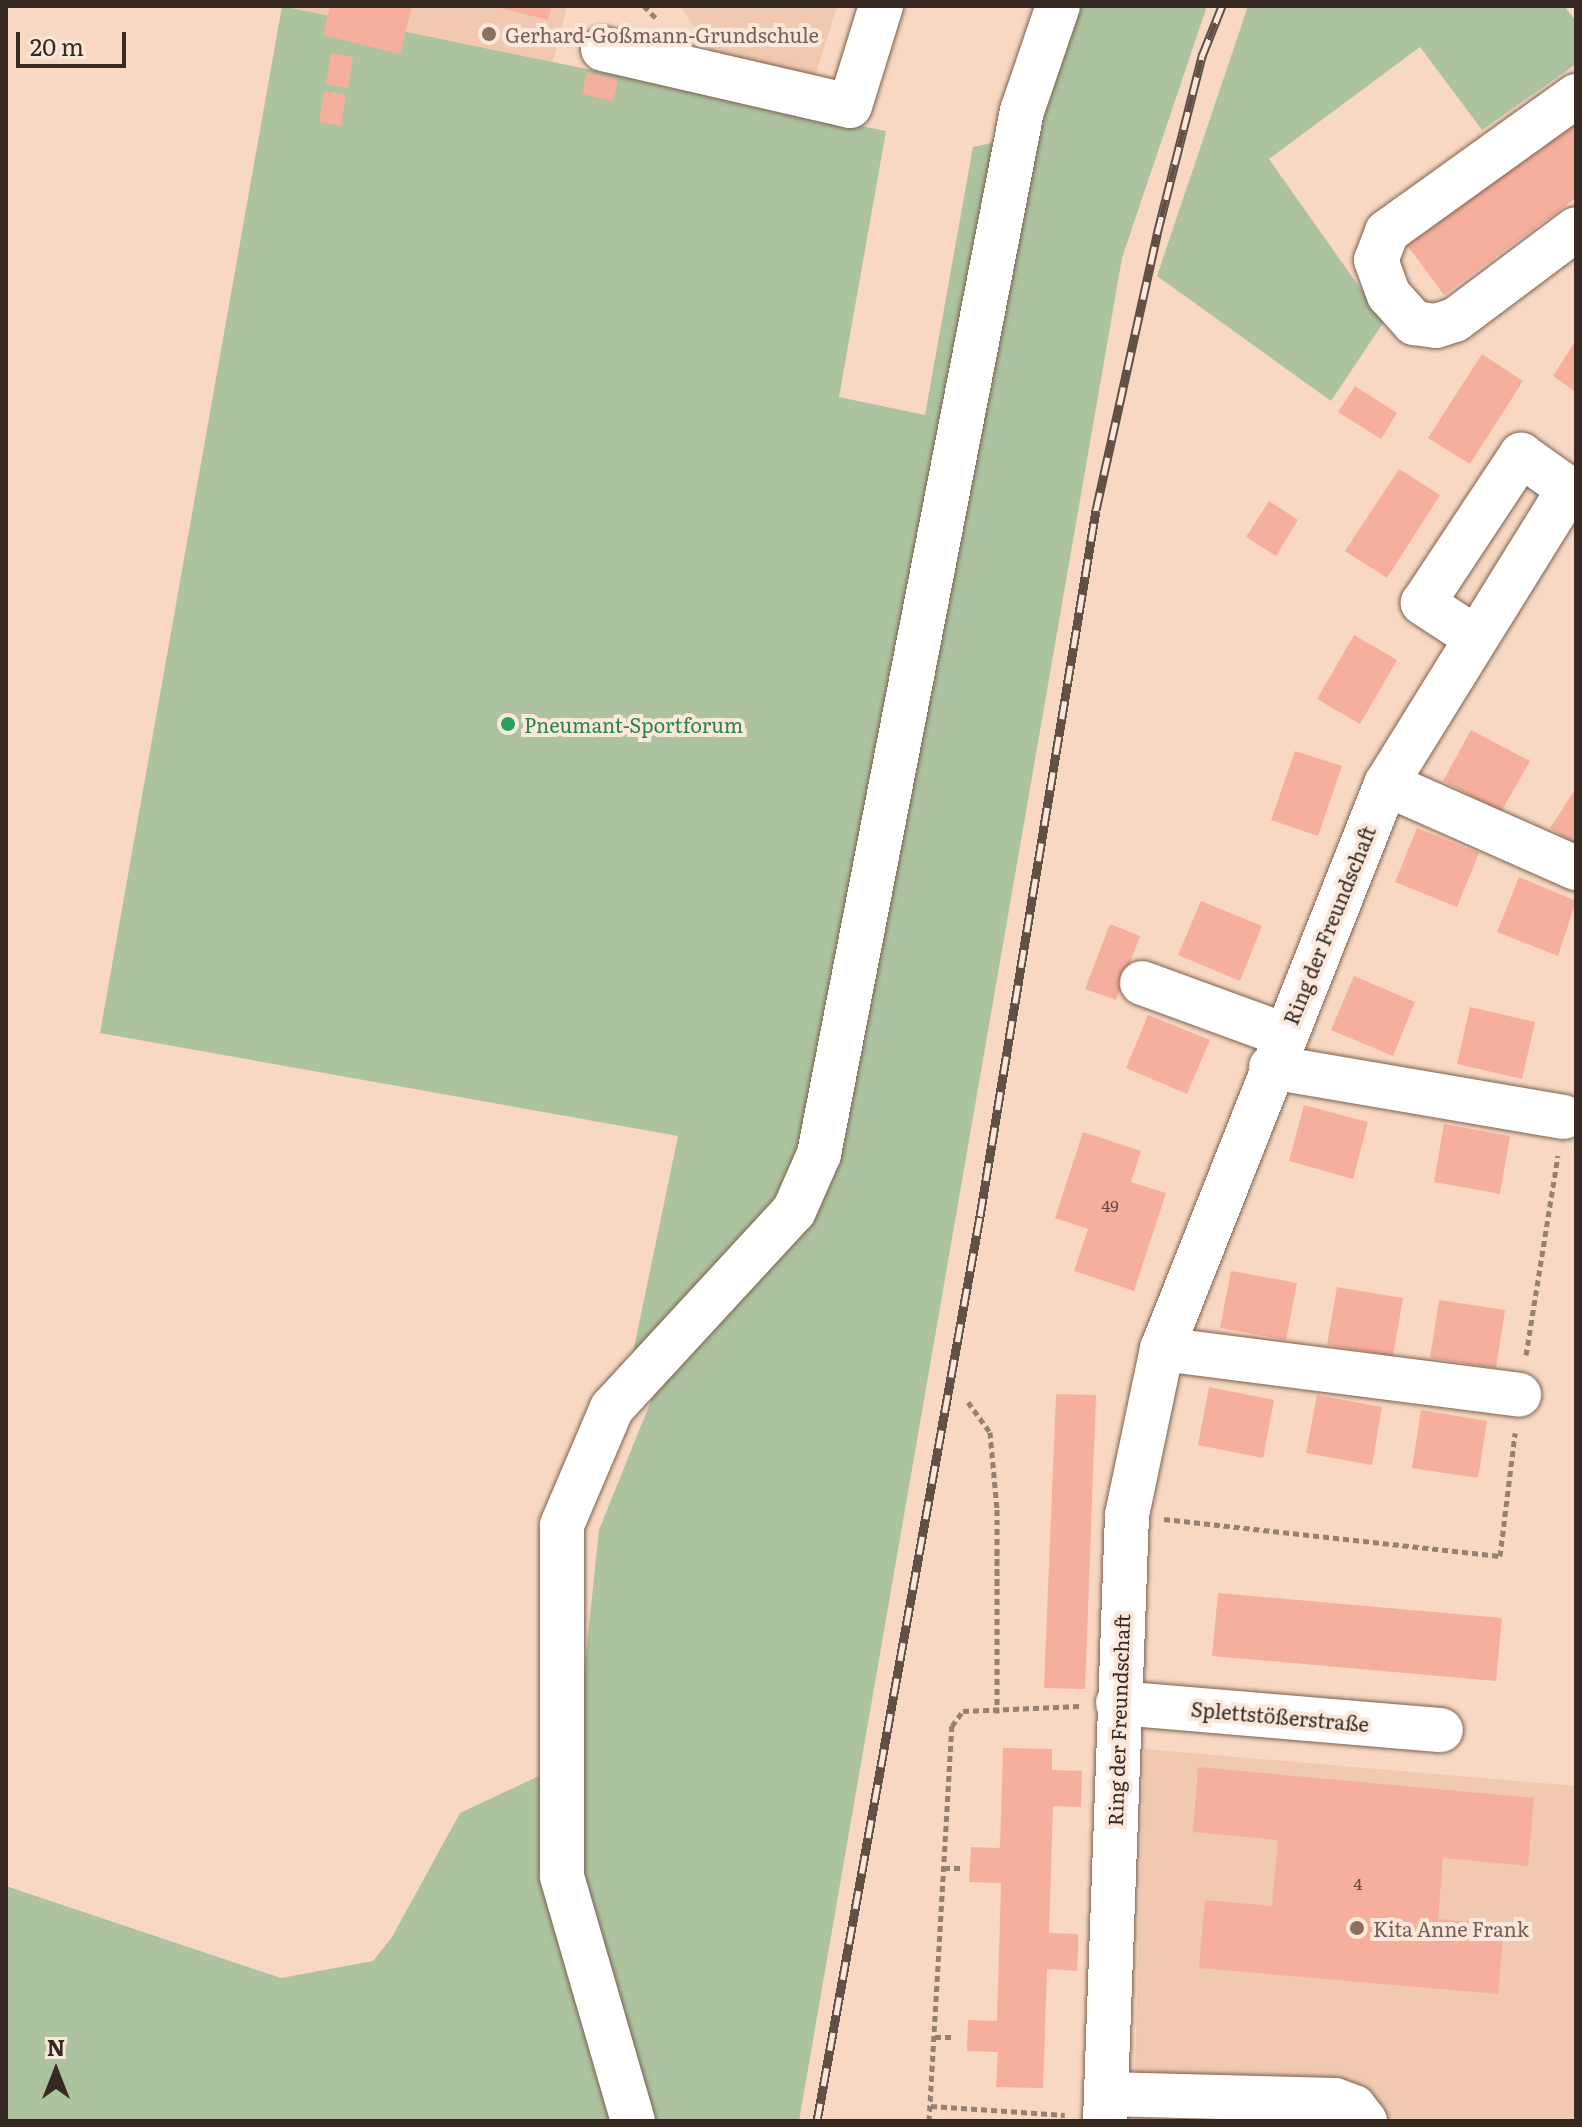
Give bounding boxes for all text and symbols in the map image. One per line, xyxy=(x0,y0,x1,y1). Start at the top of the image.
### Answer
scale bar xyxy=(20,16,130,66)
place label: Gerhard-Goßmann-Grundschule xyxy=(505,22,819,46)
marker: Gerhard-Goßmann-Grundschule xyxy=(480,25,498,43)
text: 20 m xyxy=(30,28,84,63)
place label: Pneumant-Sportforum xyxy=(524,712,743,736)
marker: Pneumant-Sportforum xyxy=(499,715,517,733)
street label: Ring der Freundschaft xyxy=(1278,822,1380,1028)
house number: 49 xyxy=(1101,1195,1119,1215)
street label: Ring der Freundschaft xyxy=(1102,1613,1134,1827)
street label: Splettstößerstraße xyxy=(1190,1696,1370,1736)
house number: 4 xyxy=(1354,1873,1362,1893)
place label: Kita Anne Frank xyxy=(1373,1916,1529,1940)
marker: Kita Anne Frank xyxy=(1348,1919,1366,1937)
text: N xyxy=(47,2030,65,2063)
north arrow xyxy=(16,2031,96,2111)

